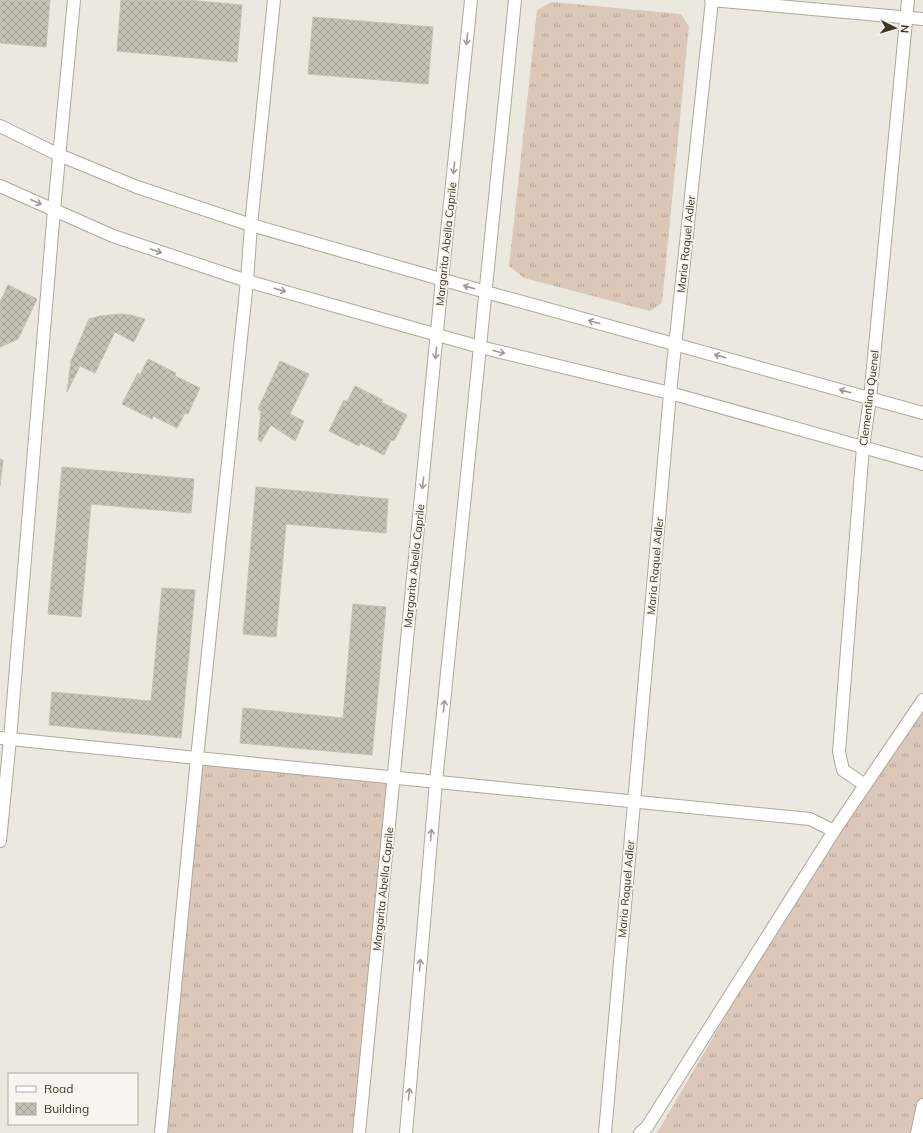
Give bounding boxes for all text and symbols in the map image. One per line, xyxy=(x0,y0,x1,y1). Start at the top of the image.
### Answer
north arrow xyxy=(875,8,915,48)
text: N xyxy=(898,24,912,34)
one-way arrow xyxy=(463,32,470,45)
one-way arrow xyxy=(450,161,457,174)
street label: Margarita Abella Caprile xyxy=(433,181,459,307)
street label: Maria Raquel Adler xyxy=(674,195,698,293)
one-way arrow xyxy=(29,199,41,206)
one-way arrow xyxy=(150,247,162,255)
one-way arrow xyxy=(463,283,476,290)
one-way arrow xyxy=(273,287,286,294)
one-way arrow xyxy=(588,318,601,325)
one-way arrow xyxy=(432,346,439,359)
one-way arrow xyxy=(493,349,506,356)
street label: Clementina Quenel xyxy=(856,349,882,447)
one-way arrow xyxy=(714,352,727,360)
one-way arrow xyxy=(839,387,852,395)
one-way arrow xyxy=(419,476,426,489)
street label: Margarita Abella Caprile xyxy=(401,503,427,629)
street label: Maria Raquel Adler xyxy=(644,517,666,615)
one-way arrow xyxy=(440,700,448,713)
street label: Margarita Abella Caprile xyxy=(370,826,396,952)
one-way arrow xyxy=(428,829,435,842)
street label: Maria Raquel Adler xyxy=(615,840,637,938)
one-way arrow xyxy=(417,959,424,972)
legend xyxy=(8,1073,138,1125)
text: Road xyxy=(44,1081,73,1096)
one-way arrow xyxy=(405,1088,413,1101)
text: Building xyxy=(44,1101,89,1116)

